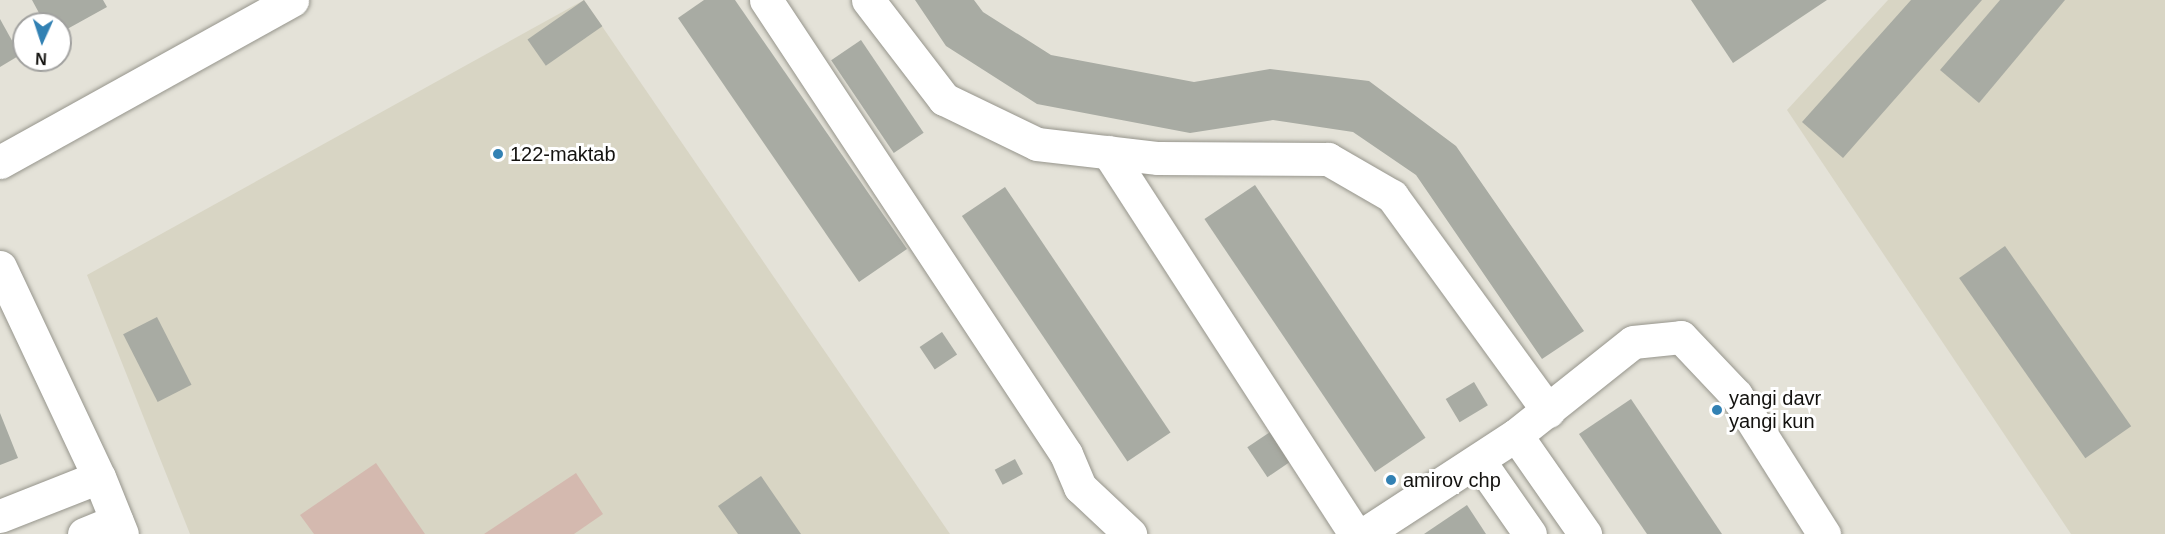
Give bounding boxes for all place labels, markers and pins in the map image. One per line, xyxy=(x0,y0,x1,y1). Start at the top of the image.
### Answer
place label: 122-maktab xyxy=(510,142,616,166)
marker: 122-maktab xyxy=(491,147,505,161)
place label: yangi davr yangi kun xyxy=(1729,386,1821,433)
marker: yangi davr yangi kun xyxy=(1710,403,1724,417)
place label: amirov chp xyxy=(1403,468,1501,492)
marker: amirov chp xyxy=(1384,473,1398,487)

